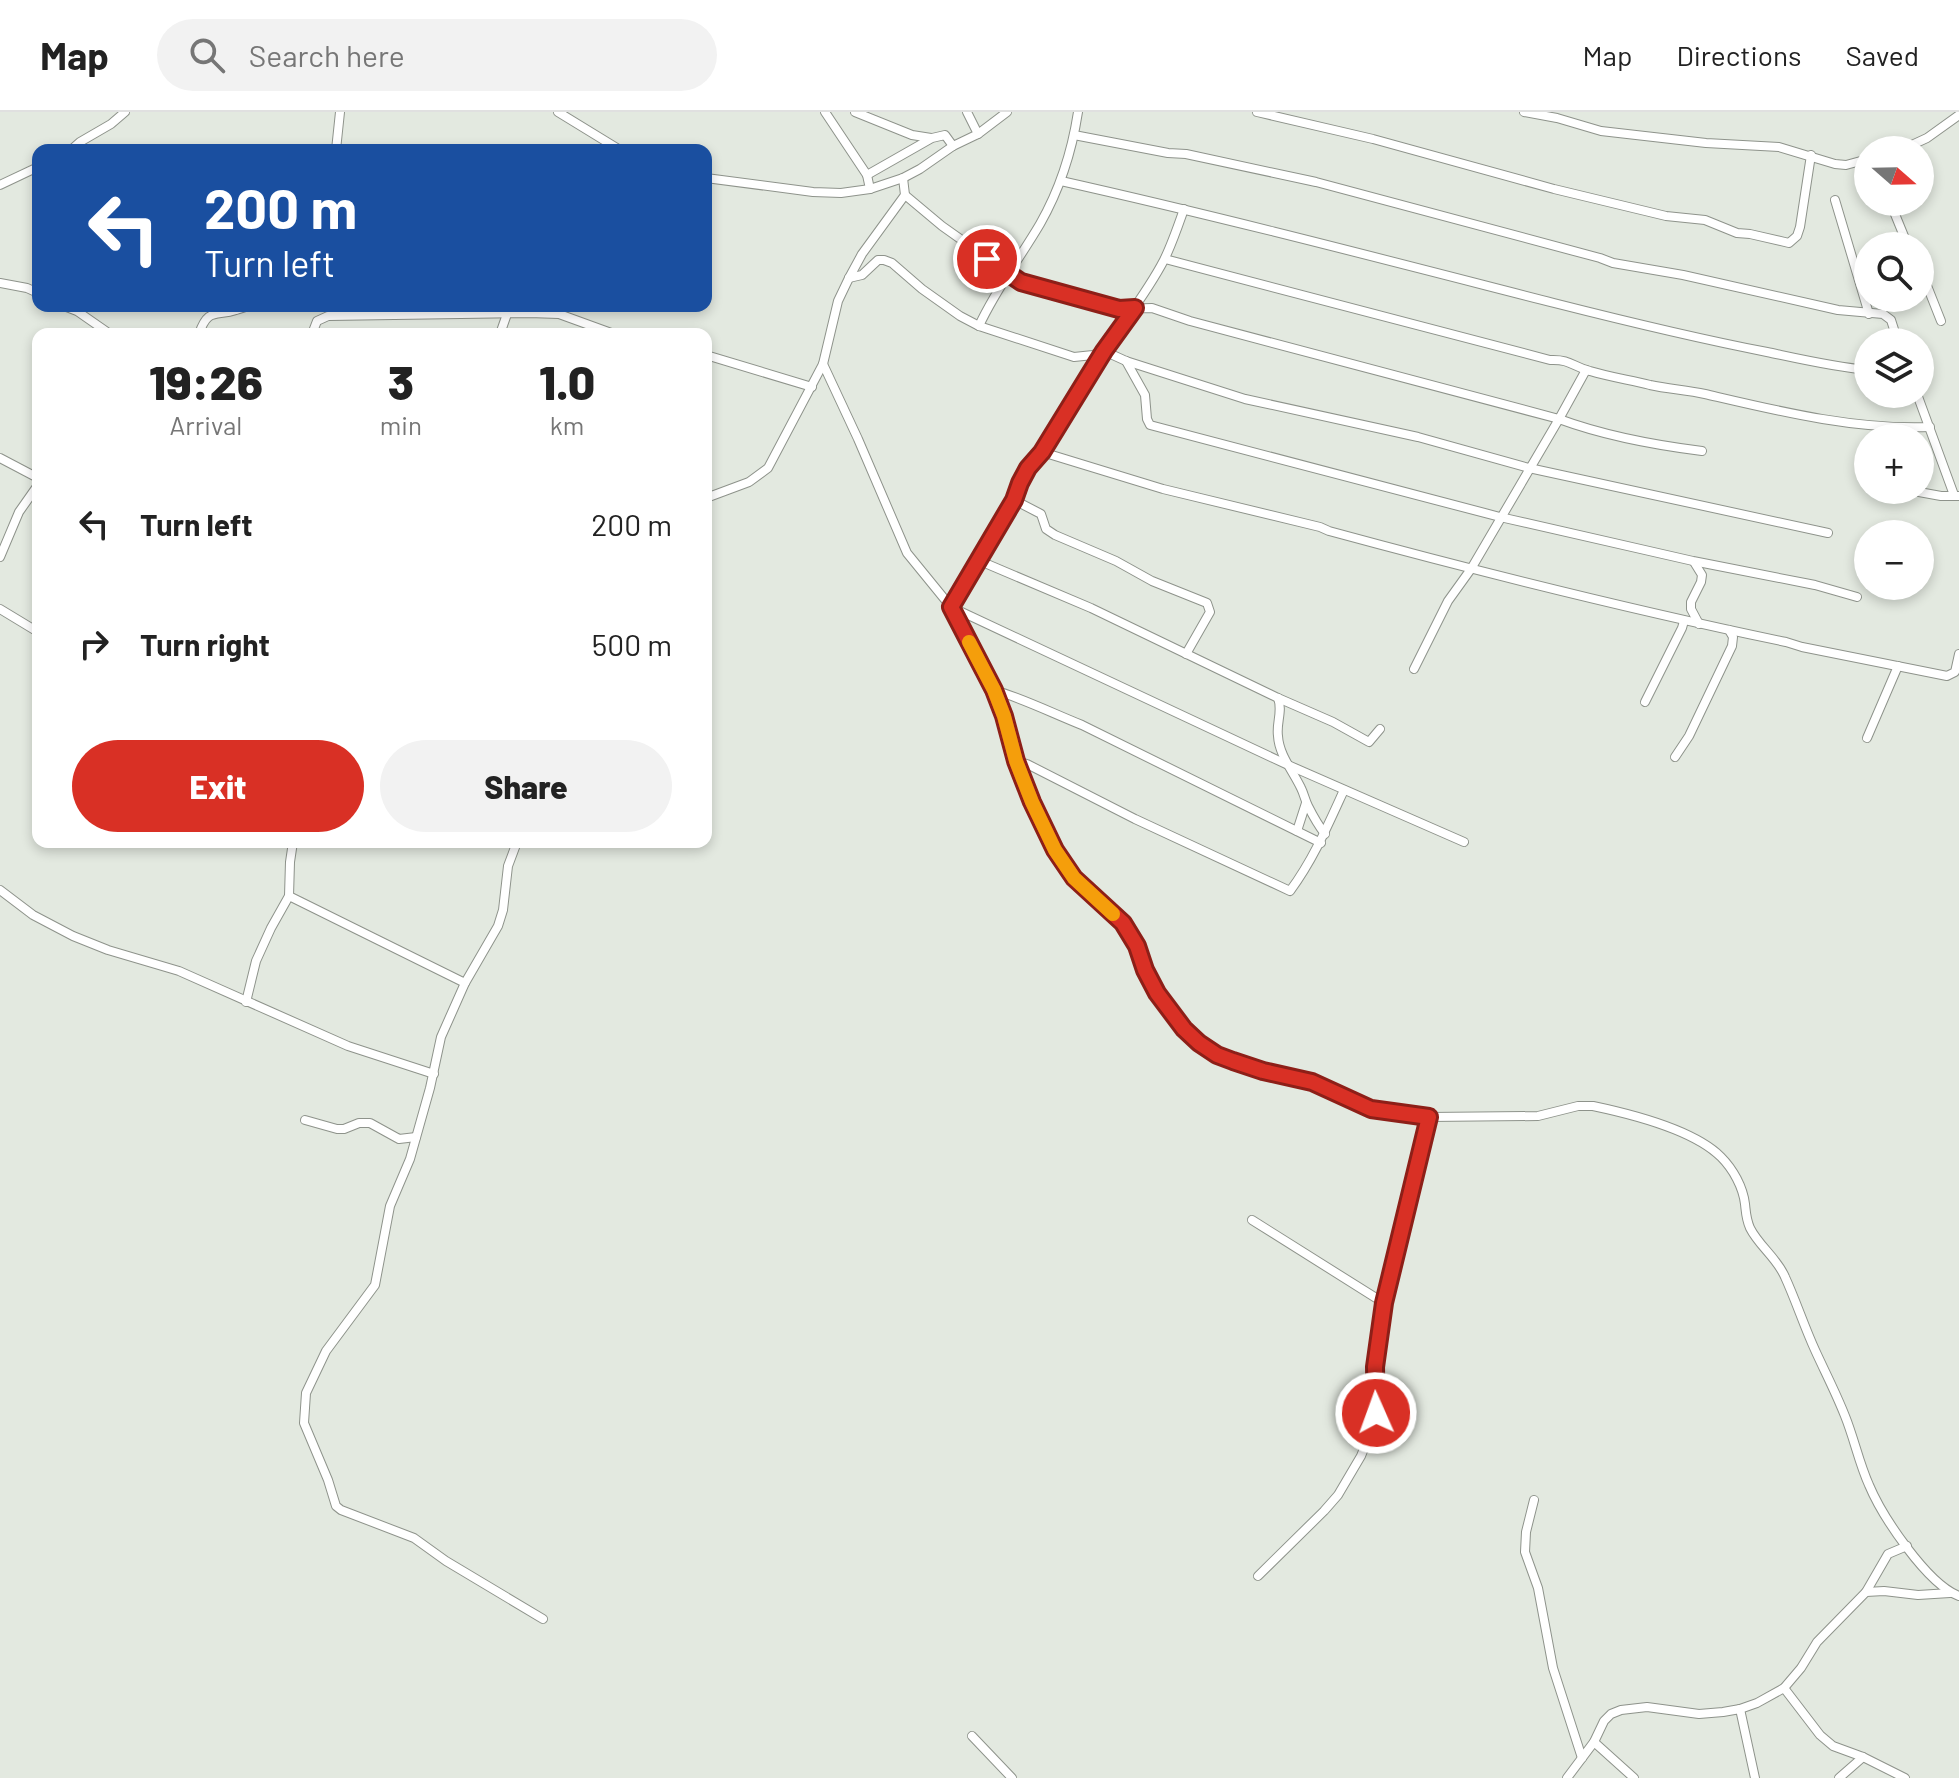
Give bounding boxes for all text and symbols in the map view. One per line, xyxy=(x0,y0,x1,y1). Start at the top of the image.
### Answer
search box xyxy=(157,19,717,91)
text: Map xyxy=(40,32,109,78)
icon: search xyxy=(185,33,229,77)
text: Search here xyxy=(249,37,405,73)
text: Map xyxy=(1583,38,1632,72)
text: Directions xyxy=(1676,38,1802,72)
text: Saved xyxy=(1846,38,1919,72)
north arrow xyxy=(1854,136,1934,216)
map controls xyxy=(1854,136,1934,600)
text: 200 m xyxy=(204,173,357,240)
icon: left xyxy=(72,176,176,280)
pin xyxy=(953,225,1021,293)
button: search xyxy=(1854,232,1934,312)
icon: arrive xyxy=(965,237,1009,281)
text: Turn left xyxy=(204,241,335,284)
button: layers xyxy=(1854,328,1934,408)
text: 19:26 xyxy=(149,352,263,410)
text: 3 xyxy=(388,352,414,410)
text: 1.0 xyxy=(539,352,595,410)
text: Arrival xyxy=(170,409,242,440)
text: min xyxy=(380,409,422,440)
text: km xyxy=(550,409,584,440)
button: + xyxy=(1854,424,1934,504)
icon: left xyxy=(72,502,116,546)
text: Turn left xyxy=(140,506,253,542)
text: 200 m xyxy=(591,506,672,542)
button: − xyxy=(1854,520,1934,600)
icon: right xyxy=(72,622,116,666)
text: Turn right xyxy=(140,626,270,662)
text: 500 m xyxy=(592,626,672,662)
button: Exit xyxy=(72,740,364,832)
button: Share xyxy=(380,740,672,832)
position arrow xyxy=(1334,1371,1418,1455)

